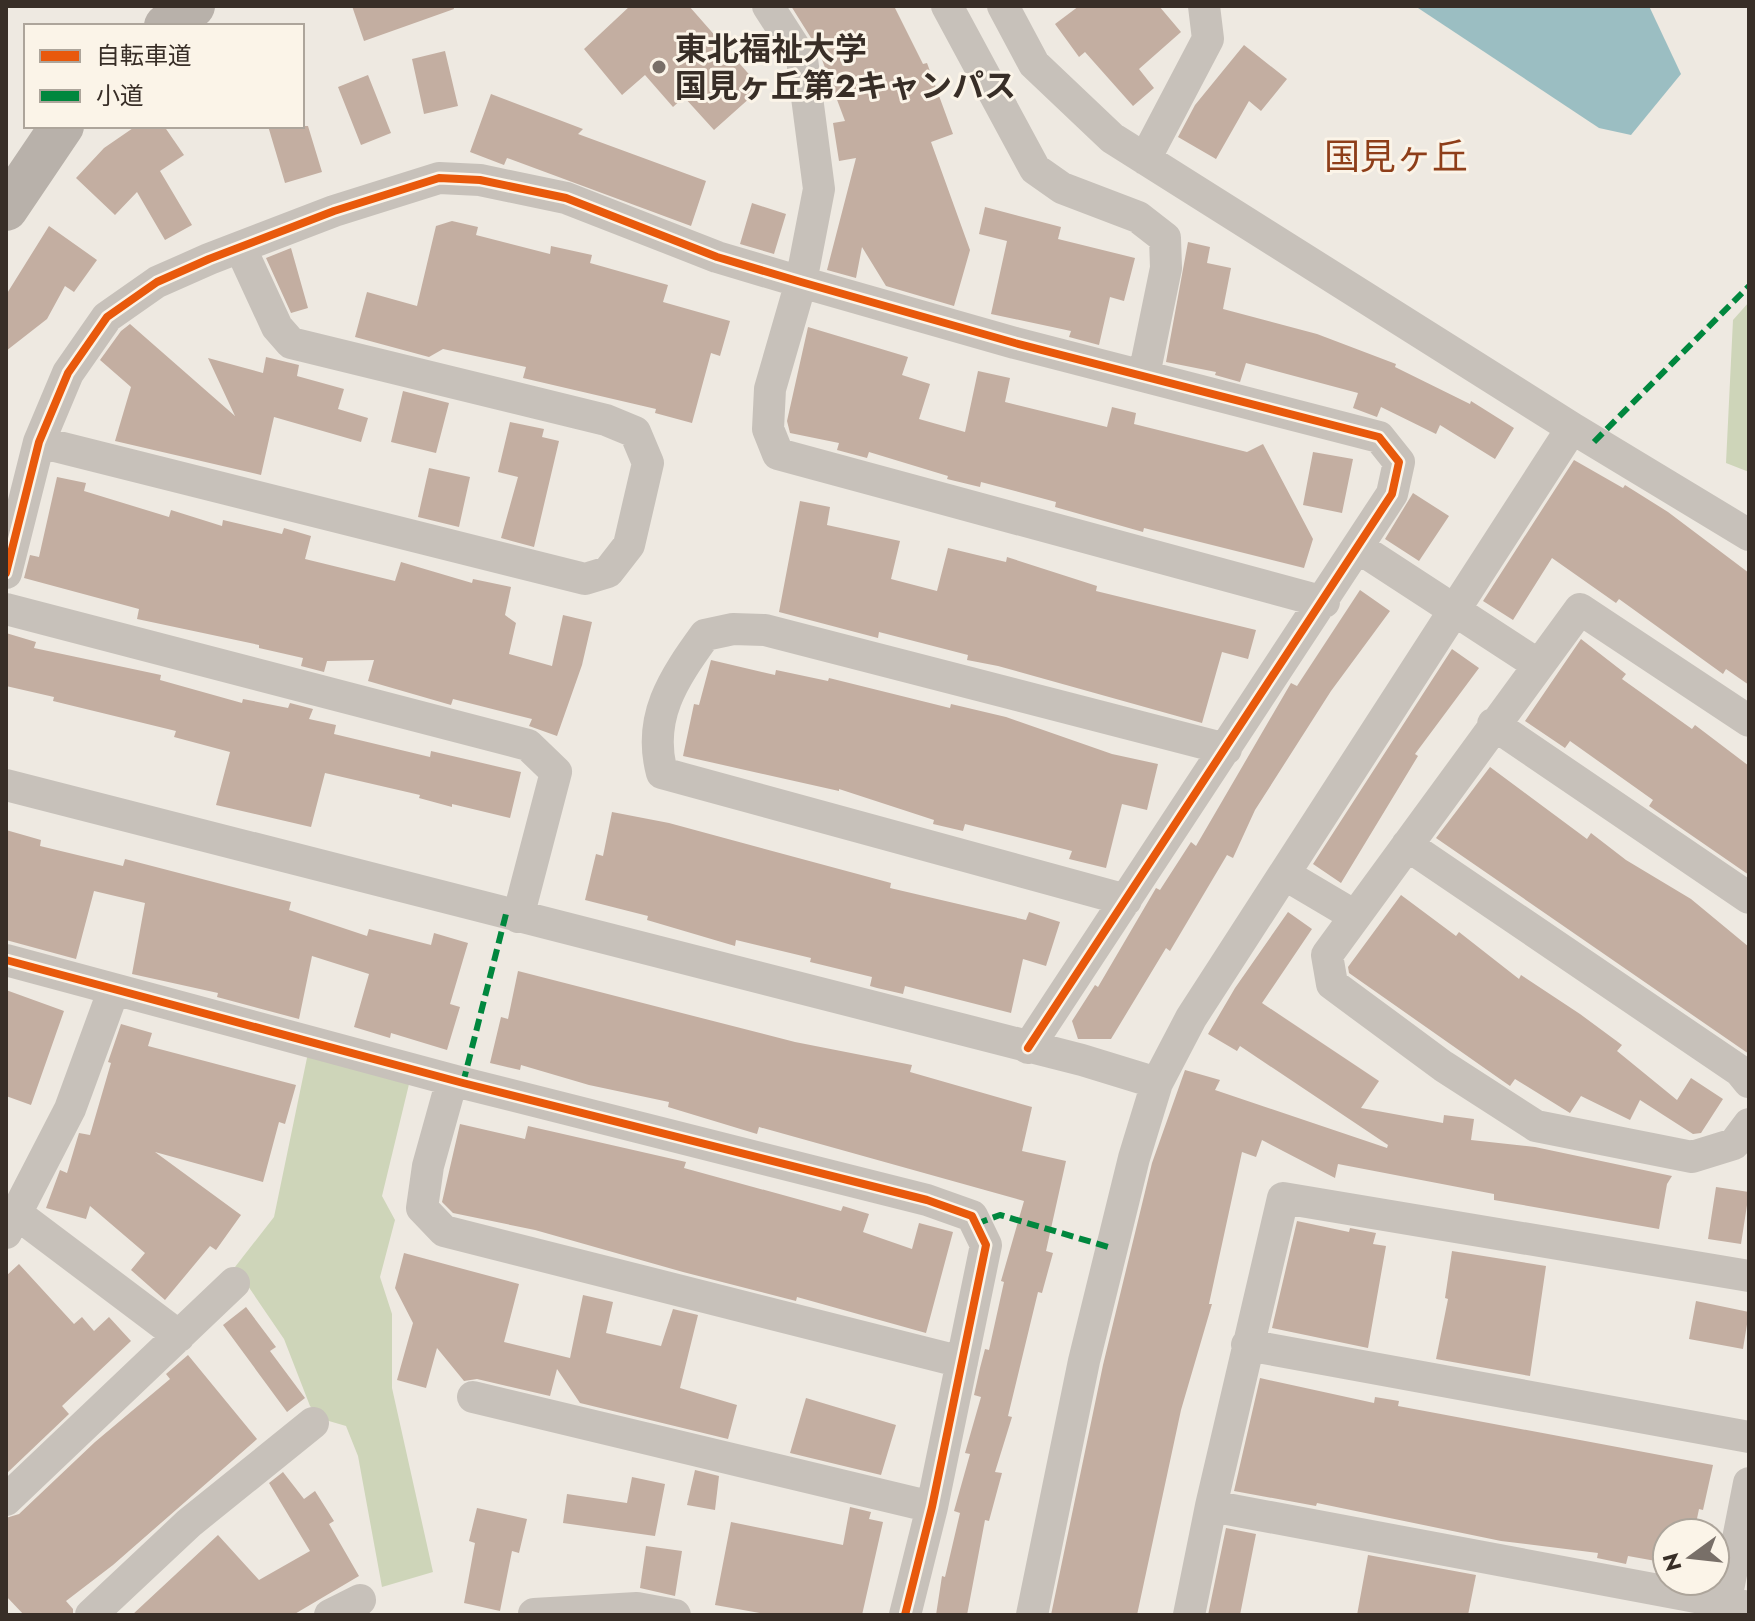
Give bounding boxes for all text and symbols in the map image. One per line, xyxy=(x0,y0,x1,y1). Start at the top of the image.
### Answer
legend xyxy=(24,24,304,128)
place label: 東北福祉大学 国見ヶ丘第2キャンパス xyxy=(675,26,1016,109)
text: 自転車道 xyxy=(96,38,192,73)
marker: 東北福祉大学 国見ヶ丘第2キャンパス xyxy=(650,58,668,76)
text: 小道 xyxy=(96,78,144,113)
district label: 国見ヶ丘 xyxy=(1324,130,1468,182)
north arrow xyxy=(1651,1517,1731,1597)
text: N xyxy=(1654,1550,1689,1575)

